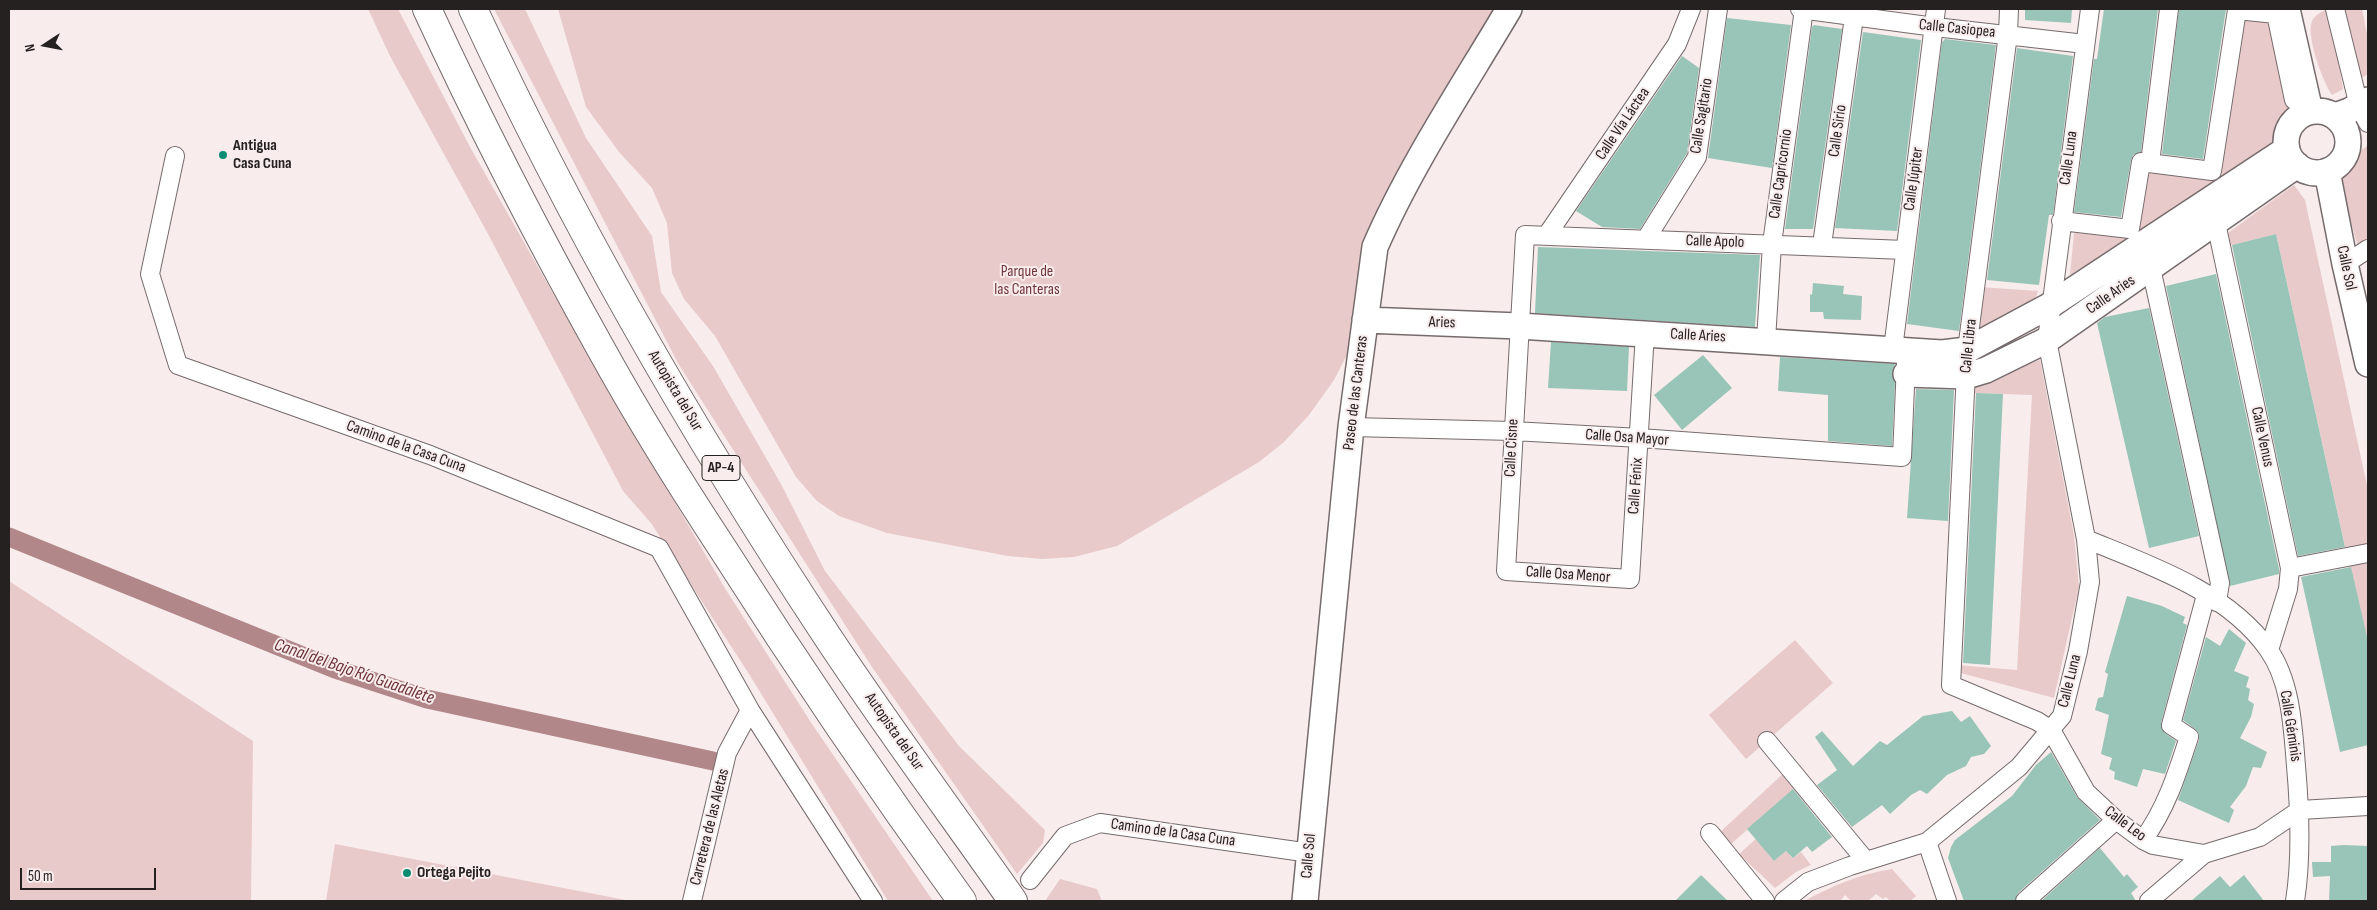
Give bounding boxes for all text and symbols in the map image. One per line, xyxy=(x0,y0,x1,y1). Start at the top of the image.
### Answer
street label: Calle Casiopea xyxy=(1918,15,1996,43)
north arrow xyxy=(20,20,70,70)
text: N xyxy=(21,43,39,53)
street label: Calle Sagitario xyxy=(1687,77,1717,155)
street label: Calle Vía Láctea xyxy=(1592,84,1654,164)
street label: Calle Sirio xyxy=(1825,104,1851,158)
street label: Calle Capricornio xyxy=(1765,128,1797,220)
street label: Calle Luna xyxy=(2056,130,2082,186)
place label: Antigua Casa Cuna xyxy=(233,136,292,174)
street label: Calle Júpiter xyxy=(1900,146,1928,212)
marker: Antigua Casa Cuna xyxy=(217,149,229,161)
street label: Calle Apolo xyxy=(1685,231,1745,253)
street label: Calle Sol xyxy=(2332,244,2360,292)
park label: Parque de las Canteras xyxy=(994,262,1060,300)
street label: Calle Aries xyxy=(2083,271,2139,319)
street label: Aries xyxy=(1428,313,1456,333)
street label: Calle Libra xyxy=(1957,318,1981,374)
street label: Calle Aries xyxy=(1670,325,1726,347)
street label: Paseo de las Canteras xyxy=(1339,335,1373,451)
street label: Autopista del Sur xyxy=(643,347,707,435)
street label: Calle Venus xyxy=(2246,405,2278,469)
street label: Camino de la Casa Cuna xyxy=(344,416,468,478)
street label: Calle Cisne xyxy=(1501,418,1523,478)
street label: Calle Osa Mayor xyxy=(1585,426,1669,450)
road number: AP-4 xyxy=(702,456,740,480)
street label: Calle Fénix xyxy=(1624,457,1648,515)
street label: Calle Osa Menor xyxy=(1525,562,1611,588)
water label: Canal del Bajo Río Guadalete xyxy=(271,634,437,710)
street label: Calle Luna xyxy=(2054,652,2086,710)
street label: Autopista del Sur xyxy=(860,689,928,775)
street label: Calle Géminis xyxy=(2275,689,2305,763)
street label: Carretera de las Aletas xyxy=(686,767,734,887)
street label: Calle Leo xyxy=(2100,802,2150,846)
street label: Camino de la Casa Cuna xyxy=(1109,815,1237,851)
street label: Calle Sol xyxy=(1297,833,1321,879)
scale bar xyxy=(22,858,159,890)
place label: Ortega Pejito xyxy=(417,863,491,883)
text: 50 m xyxy=(28,867,53,886)
marker: Ortega Pejito xyxy=(401,867,413,879)

